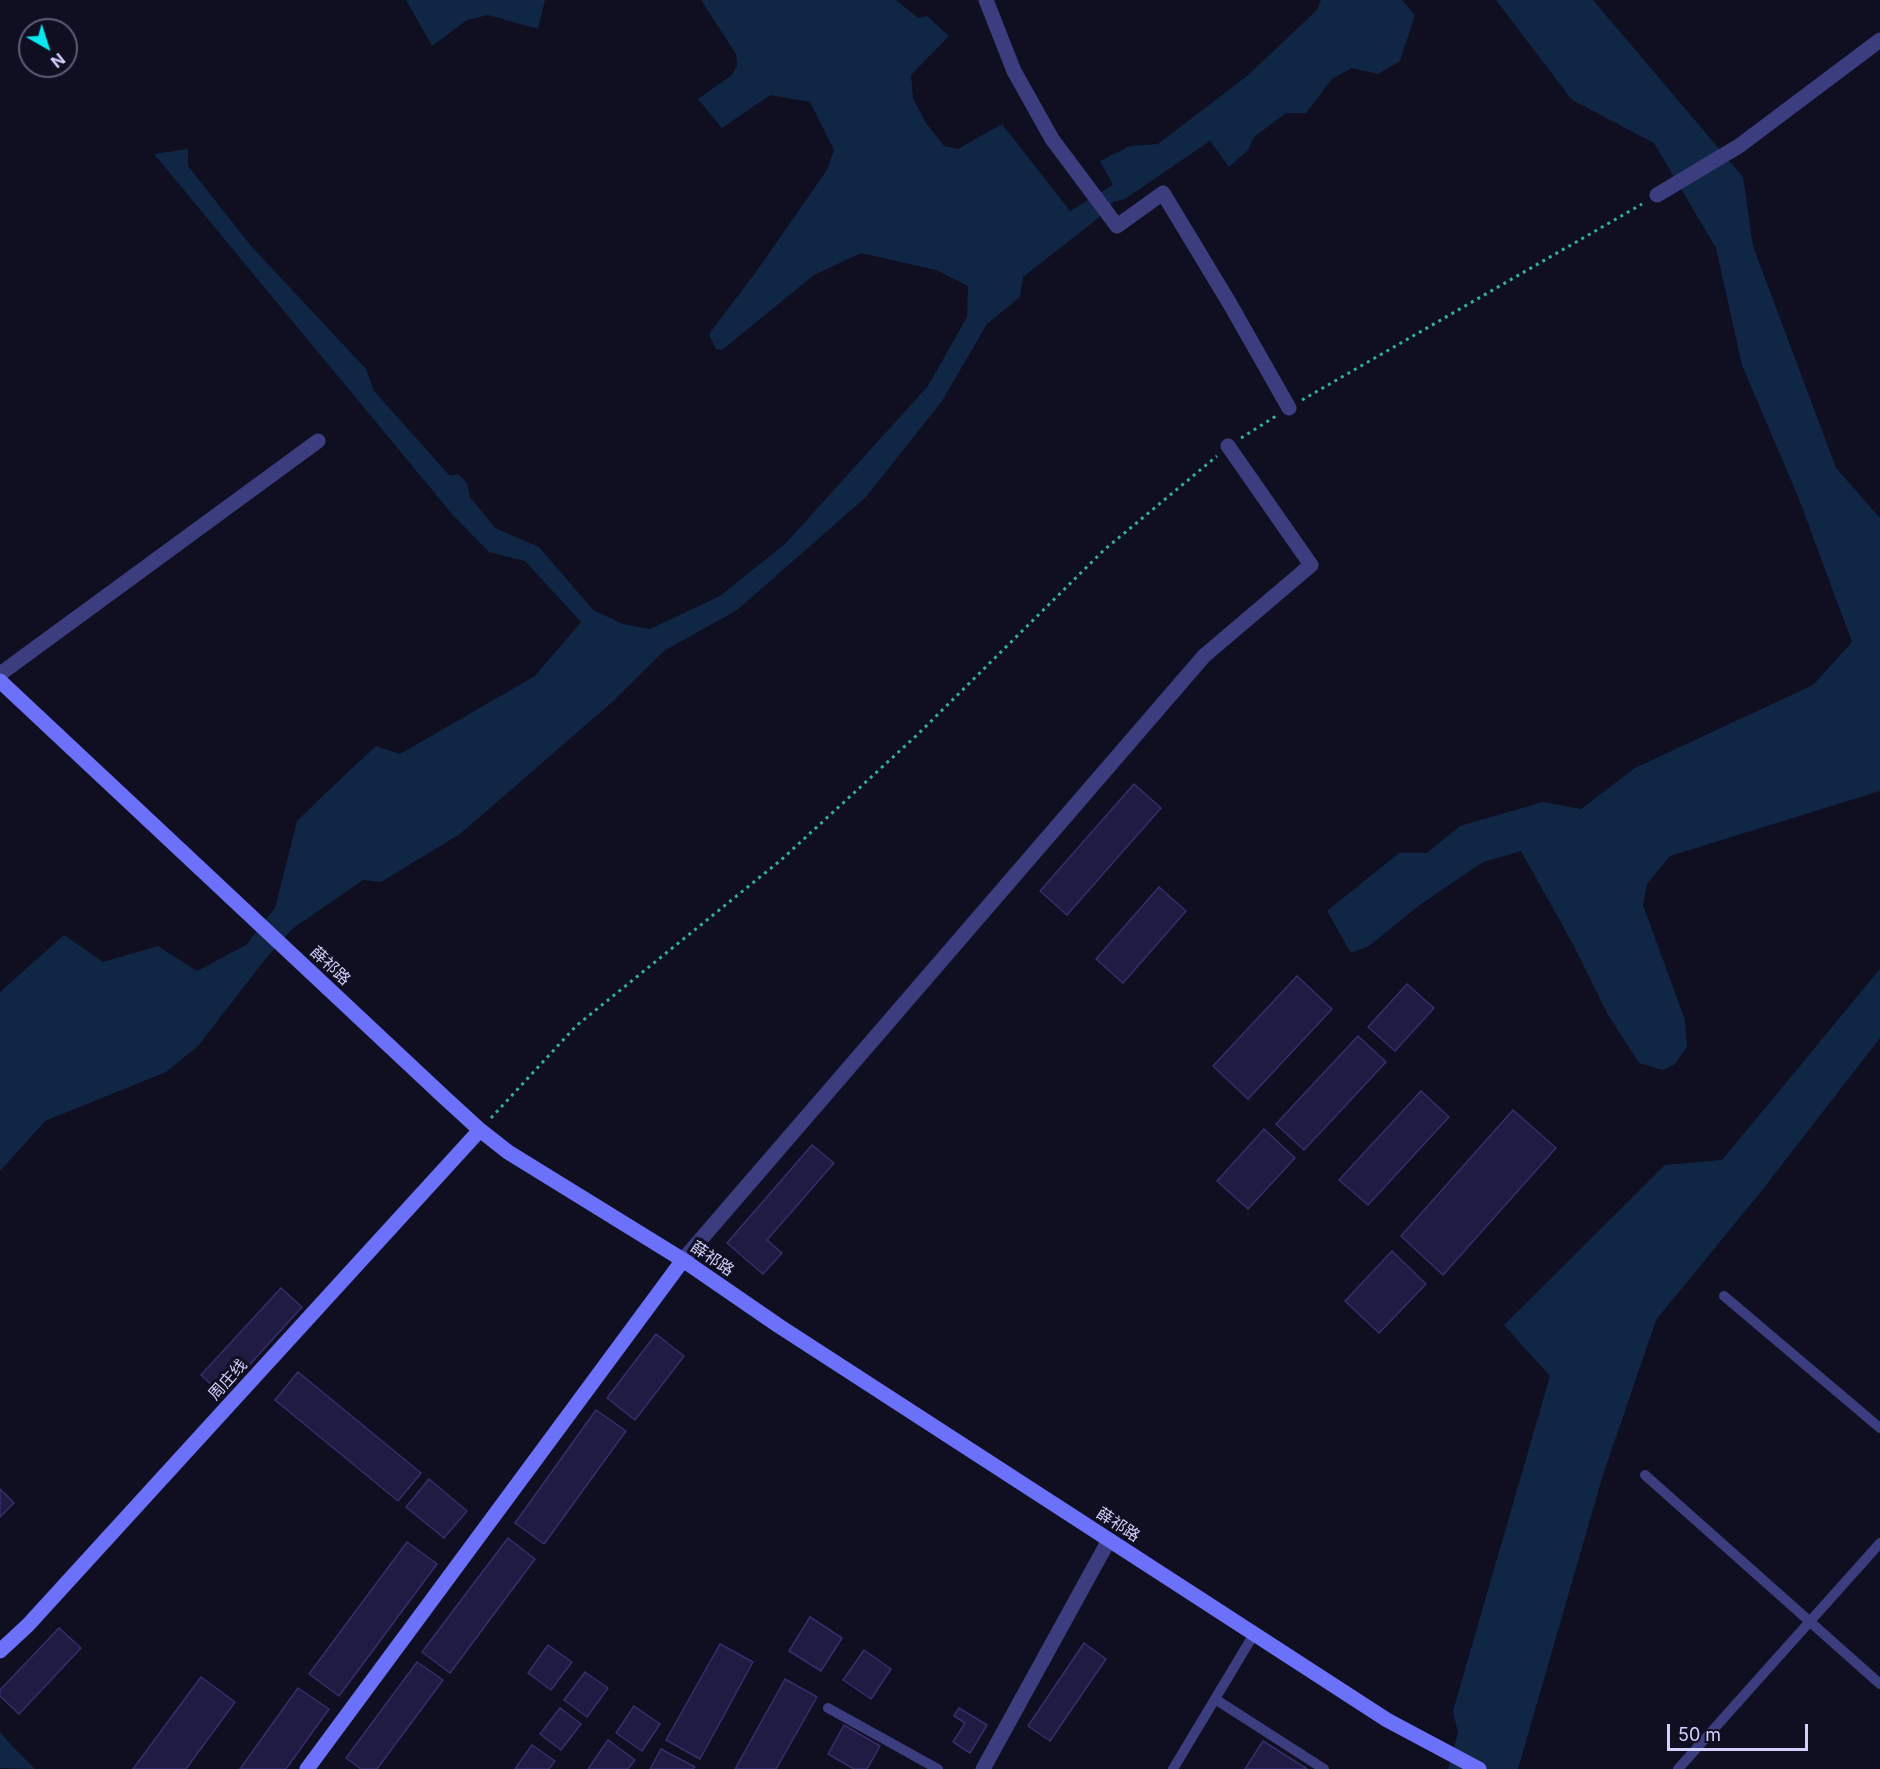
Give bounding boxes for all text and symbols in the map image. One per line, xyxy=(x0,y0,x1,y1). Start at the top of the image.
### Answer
north arrow xyxy=(18,18,78,78)
text: N xyxy=(47,49,69,72)
street label: 薛祁路 xyxy=(306,943,354,989)
street label: 薛祁路 xyxy=(687,1238,737,1280)
street label: 周庄线 xyxy=(205,1356,251,1404)
street label: 薛祁路 xyxy=(1093,1504,1143,1546)
scale bar xyxy=(1670,1712,1811,1750)
text: 50 m xyxy=(1678,1724,1721,1745)

